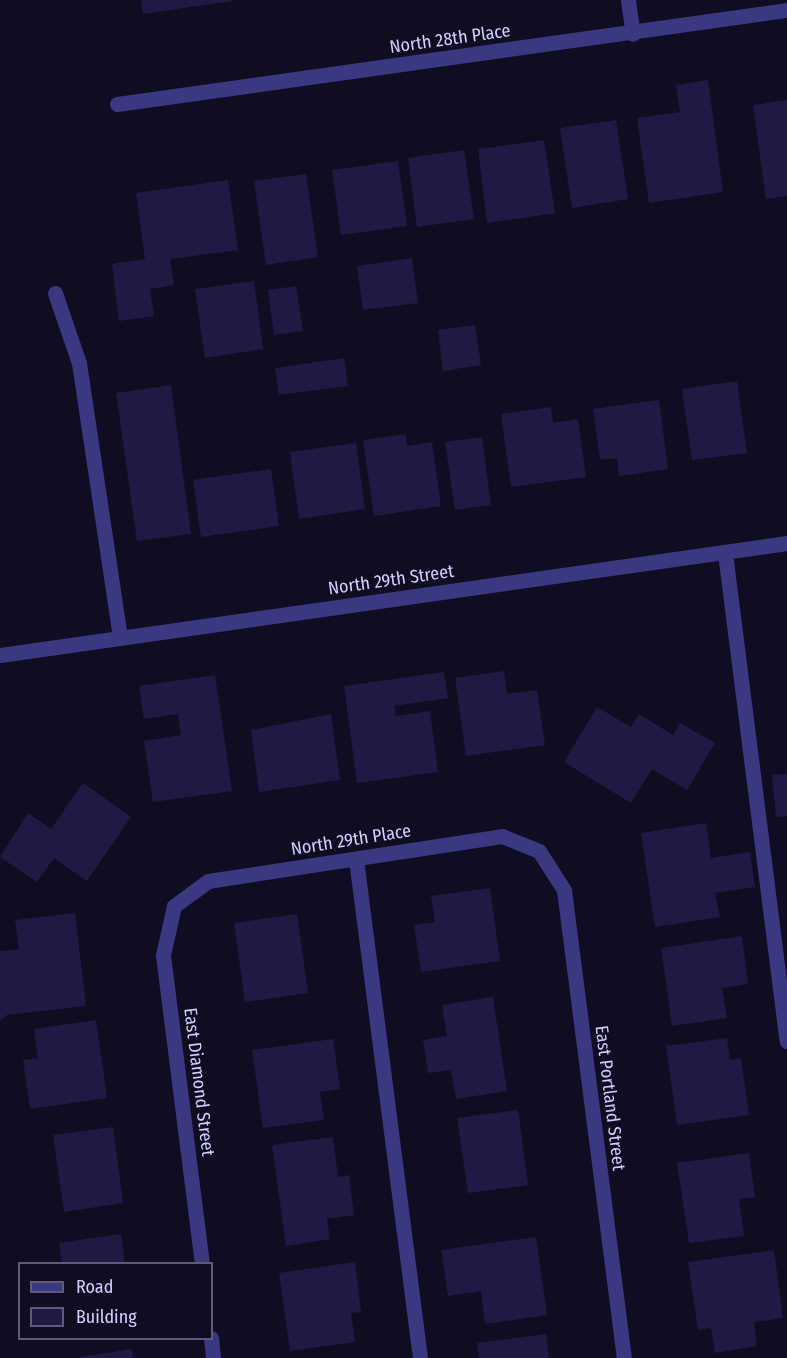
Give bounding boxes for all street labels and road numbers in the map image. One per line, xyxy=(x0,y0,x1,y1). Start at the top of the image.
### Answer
street label: North 28th Place xyxy=(388,20,512,58)
street label: North 29th Street xyxy=(327,560,455,600)
street label: North 29th Place xyxy=(289,820,413,860)
street label: East Diamond Street xyxy=(179,1007,219,1157)
street label: East Portland Street xyxy=(590,1024,630,1172)

